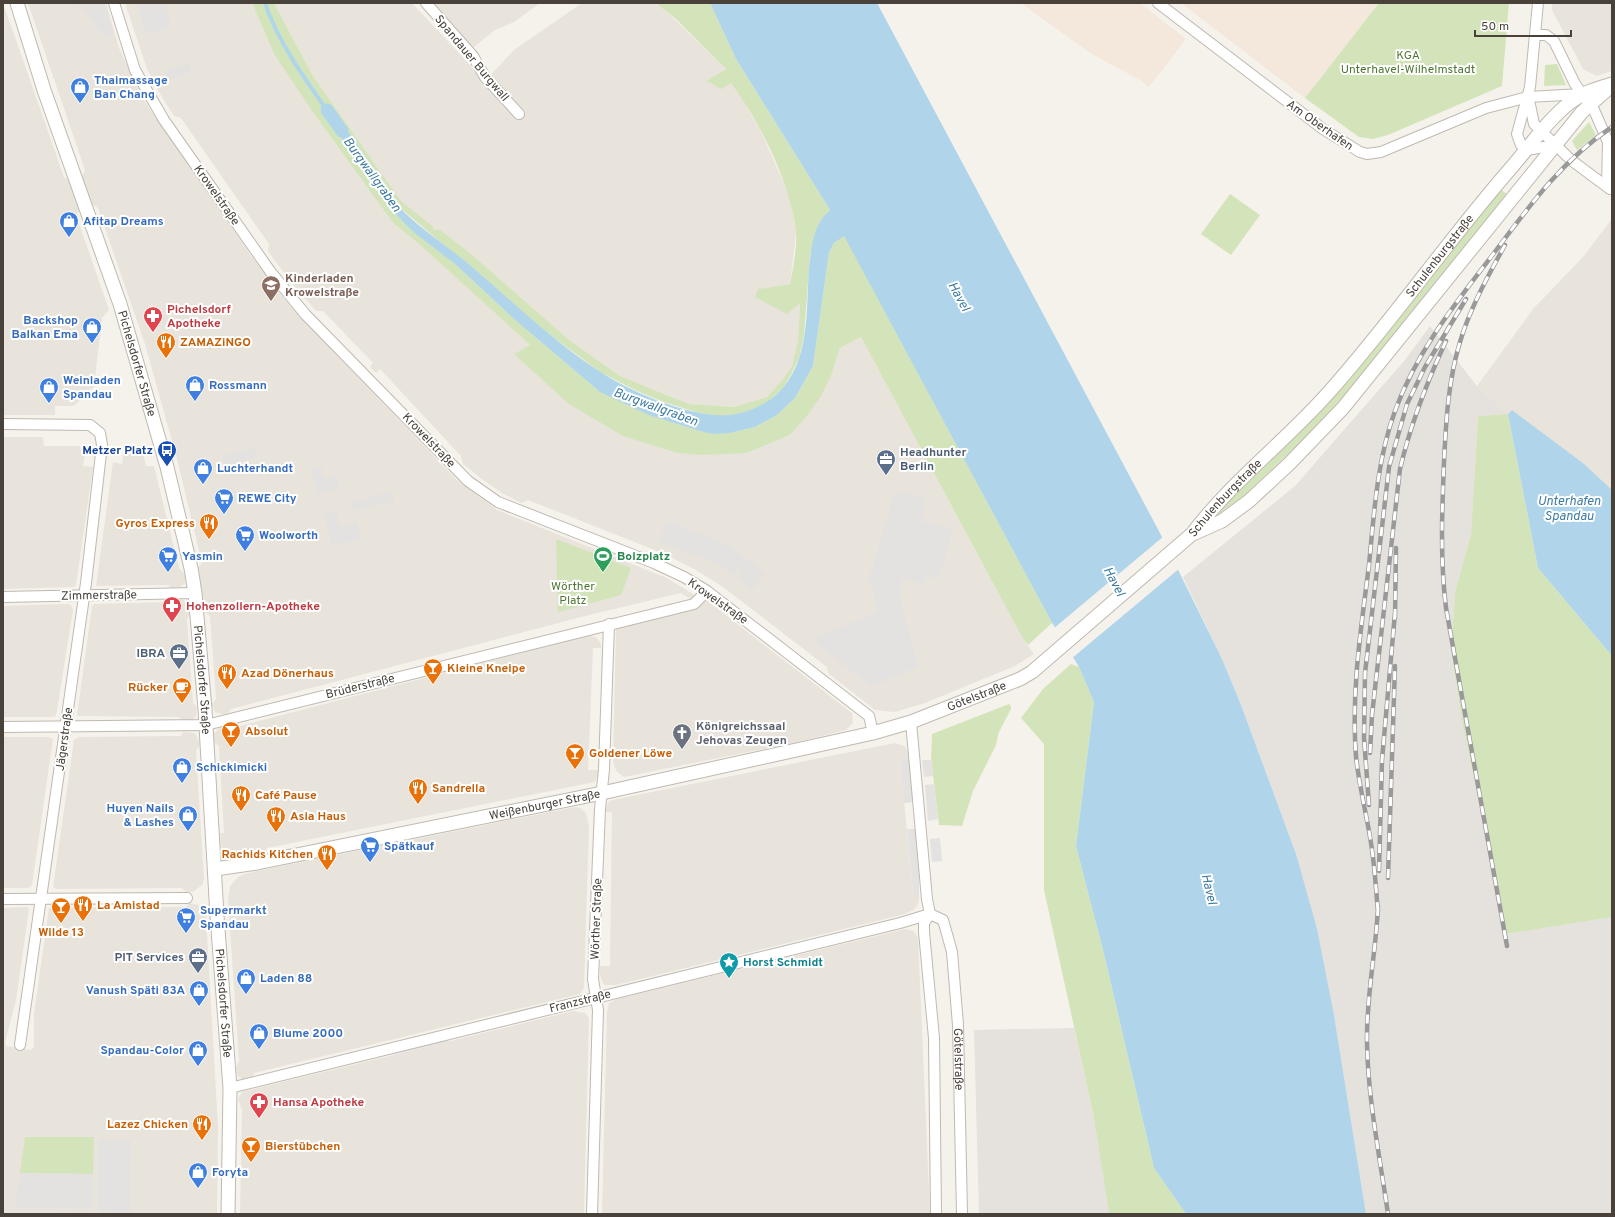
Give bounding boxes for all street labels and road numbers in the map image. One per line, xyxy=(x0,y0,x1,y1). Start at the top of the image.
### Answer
street label: Spandauer Burgwall xyxy=(430,12,512,105)
street label: Am Oberhafen xyxy=(1283,97,1356,155)
street label: Krowelstraße xyxy=(189,162,243,229)
street label: Schulenburgstraße xyxy=(1403,212,1478,301)
street label: Pichelsdorfer Straße xyxy=(113,309,159,419)
street label: Krowelstraße xyxy=(398,410,458,472)
street label: Schulenburgstraße xyxy=(1186,456,1266,541)
street label: Krowelstraße xyxy=(684,575,751,629)
street label: Zimmerstraße xyxy=(61,587,137,605)
street label: Pichelsdorfer Straße xyxy=(189,625,213,735)
street label: Brüderstraße xyxy=(324,671,396,703)
street label: Götelstraße xyxy=(945,678,1009,716)
street label: Jägerstraße xyxy=(53,706,77,772)
street label: Weißenburger Straße xyxy=(488,787,602,825)
street label: Wörther Straße xyxy=(588,878,606,960)
street label: Pichelsdorfer Straße xyxy=(210,948,235,1058)
street label: Franzstraße xyxy=(548,987,613,1017)
street label: Götelstraße xyxy=(949,1028,966,1091)

